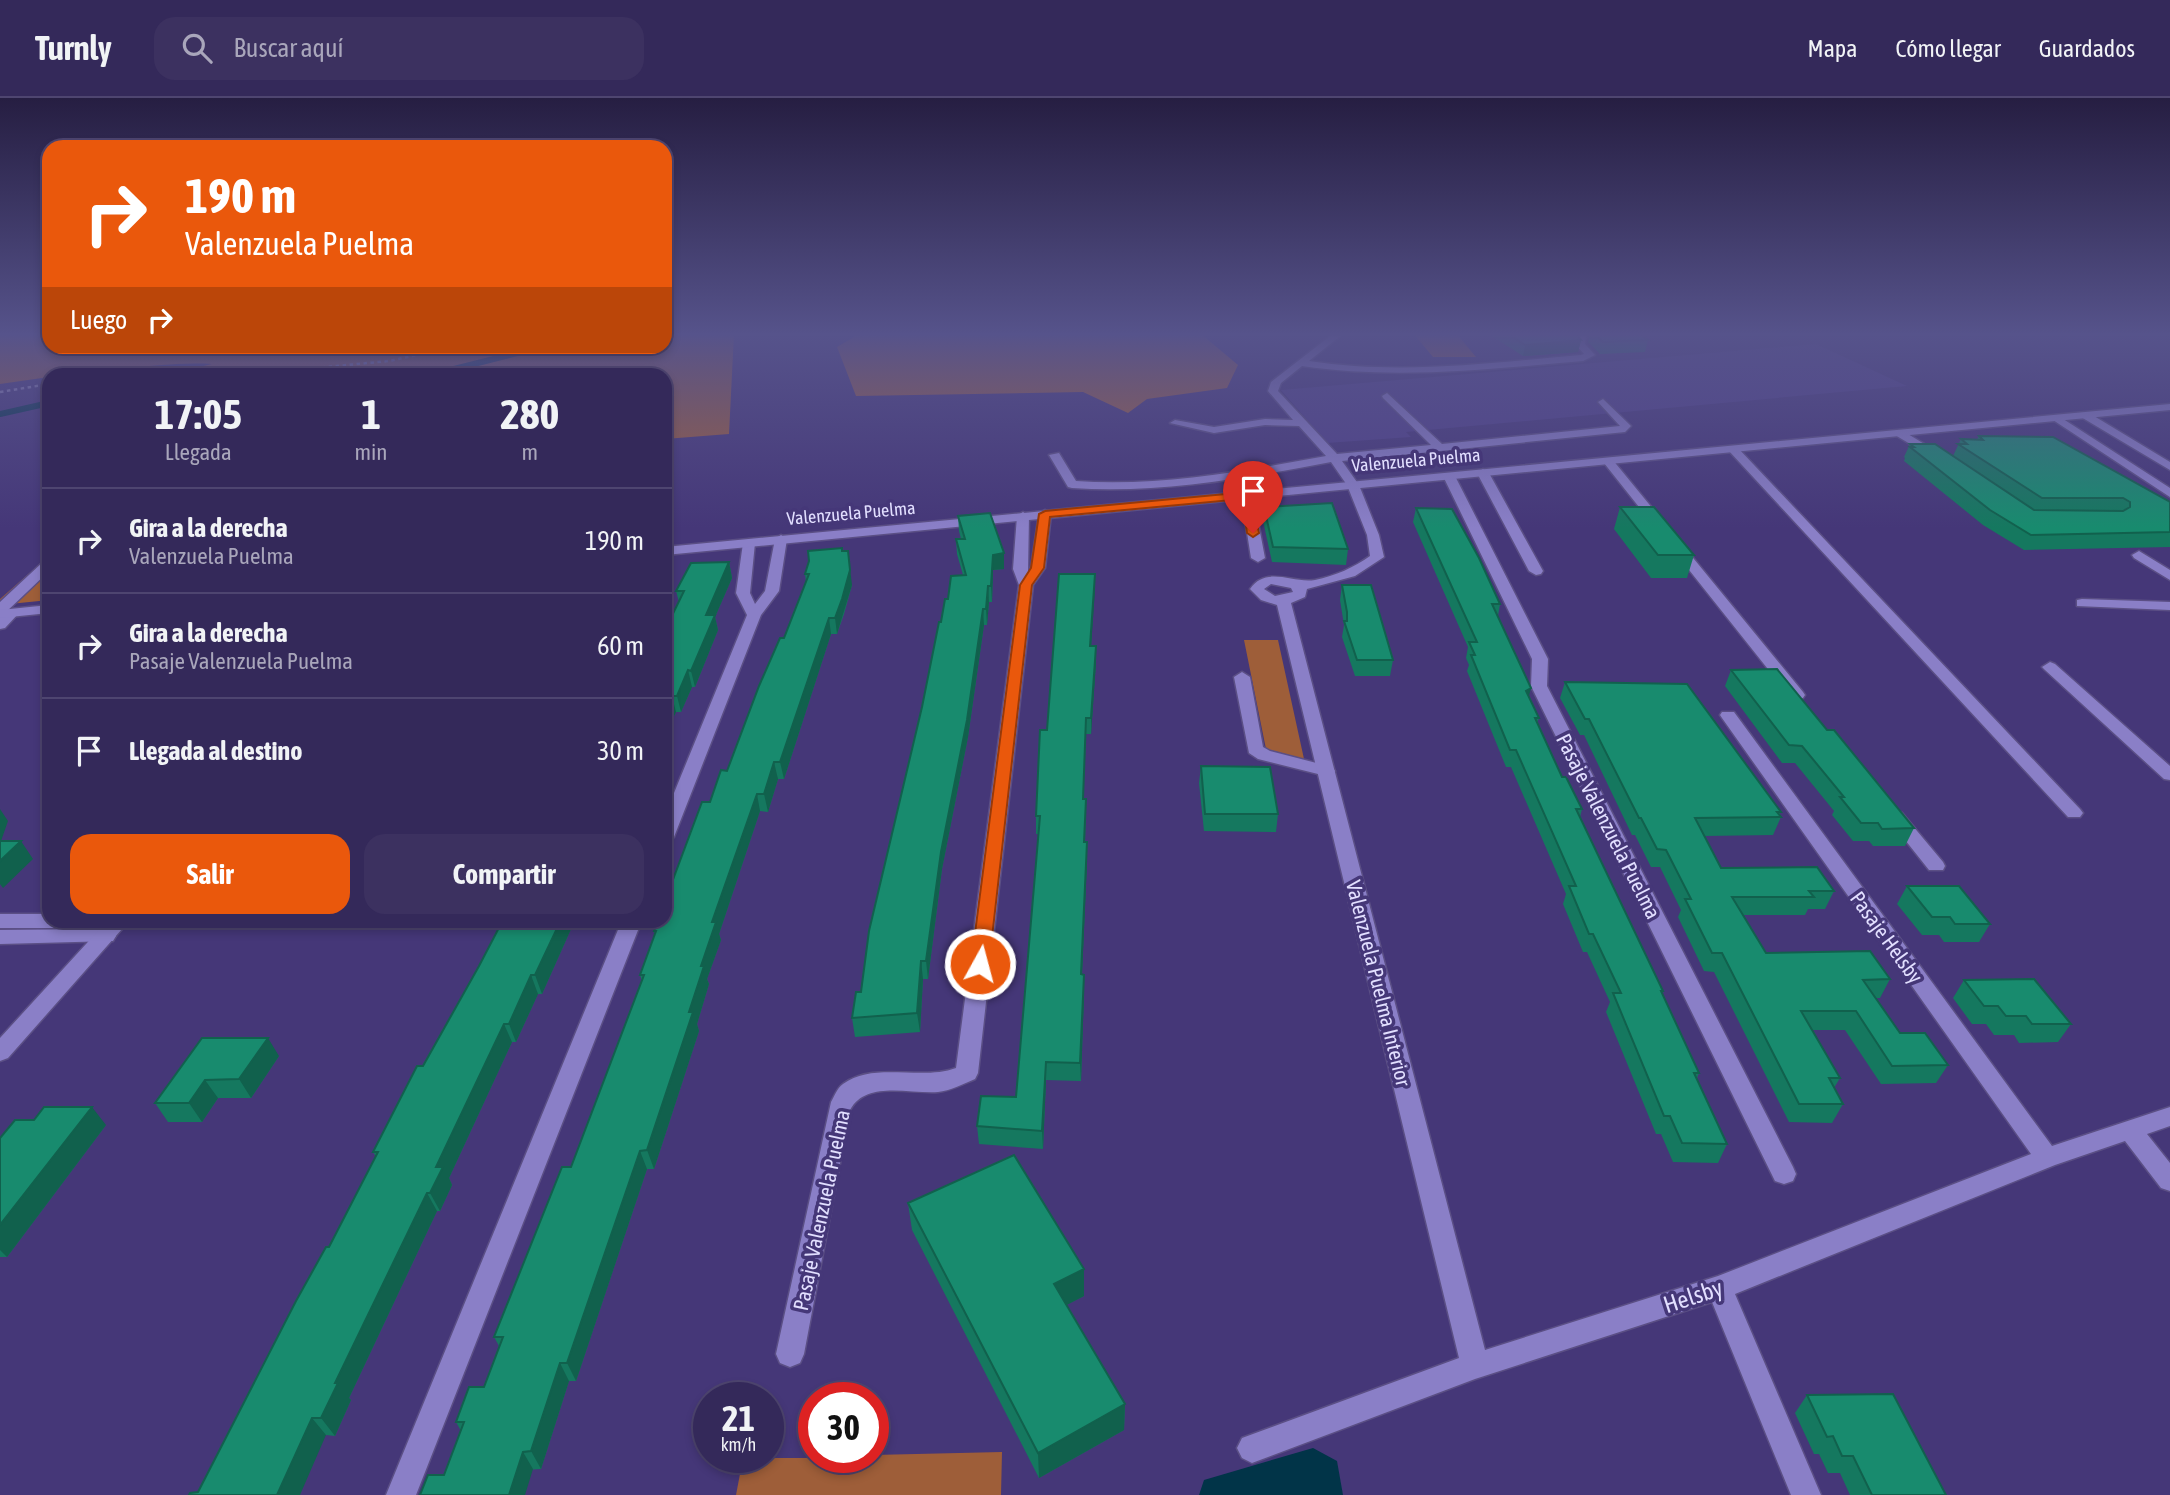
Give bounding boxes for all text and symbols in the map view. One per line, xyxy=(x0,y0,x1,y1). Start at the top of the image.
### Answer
search box xyxy=(154,17,644,80)
text: Turnly xyxy=(35,29,112,67)
icon: search xyxy=(178,29,216,67)
text: Buscar aquí xyxy=(234,33,344,63)
text: Mapa xyxy=(1808,35,1857,62)
text: Cómo llegar xyxy=(1895,35,2001,62)
text: Guardados xyxy=(2039,35,2135,62)
text: 190 m xyxy=(185,167,296,223)
icon: right xyxy=(70,168,161,259)
text: Valenzuela Puelma xyxy=(185,225,414,262)
icon: right xyxy=(141,301,179,339)
text: Luego xyxy=(70,305,127,335)
text: 17:05 xyxy=(155,390,242,438)
text: 1 xyxy=(361,390,381,438)
text: 280 xyxy=(500,390,559,438)
text: Llegada xyxy=(165,439,232,465)
text: min xyxy=(355,439,388,465)
text: m xyxy=(521,439,538,465)
street label: Valenzuela Puelma xyxy=(1351,444,1481,476)
pin xyxy=(1223,461,1283,533)
icon: arrive xyxy=(1234,472,1272,510)
street label: Valenzuela Puelma xyxy=(786,497,916,529)
text: Gira a la derecha xyxy=(129,513,288,543)
icon: right xyxy=(70,522,108,560)
text: 190 m xyxy=(585,526,644,556)
text: Valenzuela Puelma xyxy=(129,543,294,569)
text: Gira a la derecha xyxy=(129,618,288,648)
icon: right xyxy=(70,627,108,665)
text: 60 m xyxy=(597,631,644,661)
text: Pasaje Valenzuela Puelma xyxy=(129,648,353,674)
street label: Pasaje Valenzuela Puelma xyxy=(1552,729,1666,923)
icon: arrive xyxy=(70,732,108,770)
text: Llegada al destino xyxy=(129,736,302,766)
text: 30 m xyxy=(597,736,644,766)
button: Salir xyxy=(70,834,350,914)
button: Compartir xyxy=(364,834,644,914)
street label: Valenzuela Puelma Interior xyxy=(1342,878,1416,1089)
street label: Pasaje Helsby xyxy=(1846,887,1928,988)
position arrow xyxy=(943,927,1017,1001)
street label: Pasaje Valenzuela Puelma xyxy=(788,1108,854,1312)
street label: Helsby xyxy=(1660,1274,1726,1318)
speed limit sign: 30 xyxy=(798,1382,889,1473)
text: 21 xyxy=(722,1398,755,1438)
text: km/h xyxy=(721,1434,756,1455)

